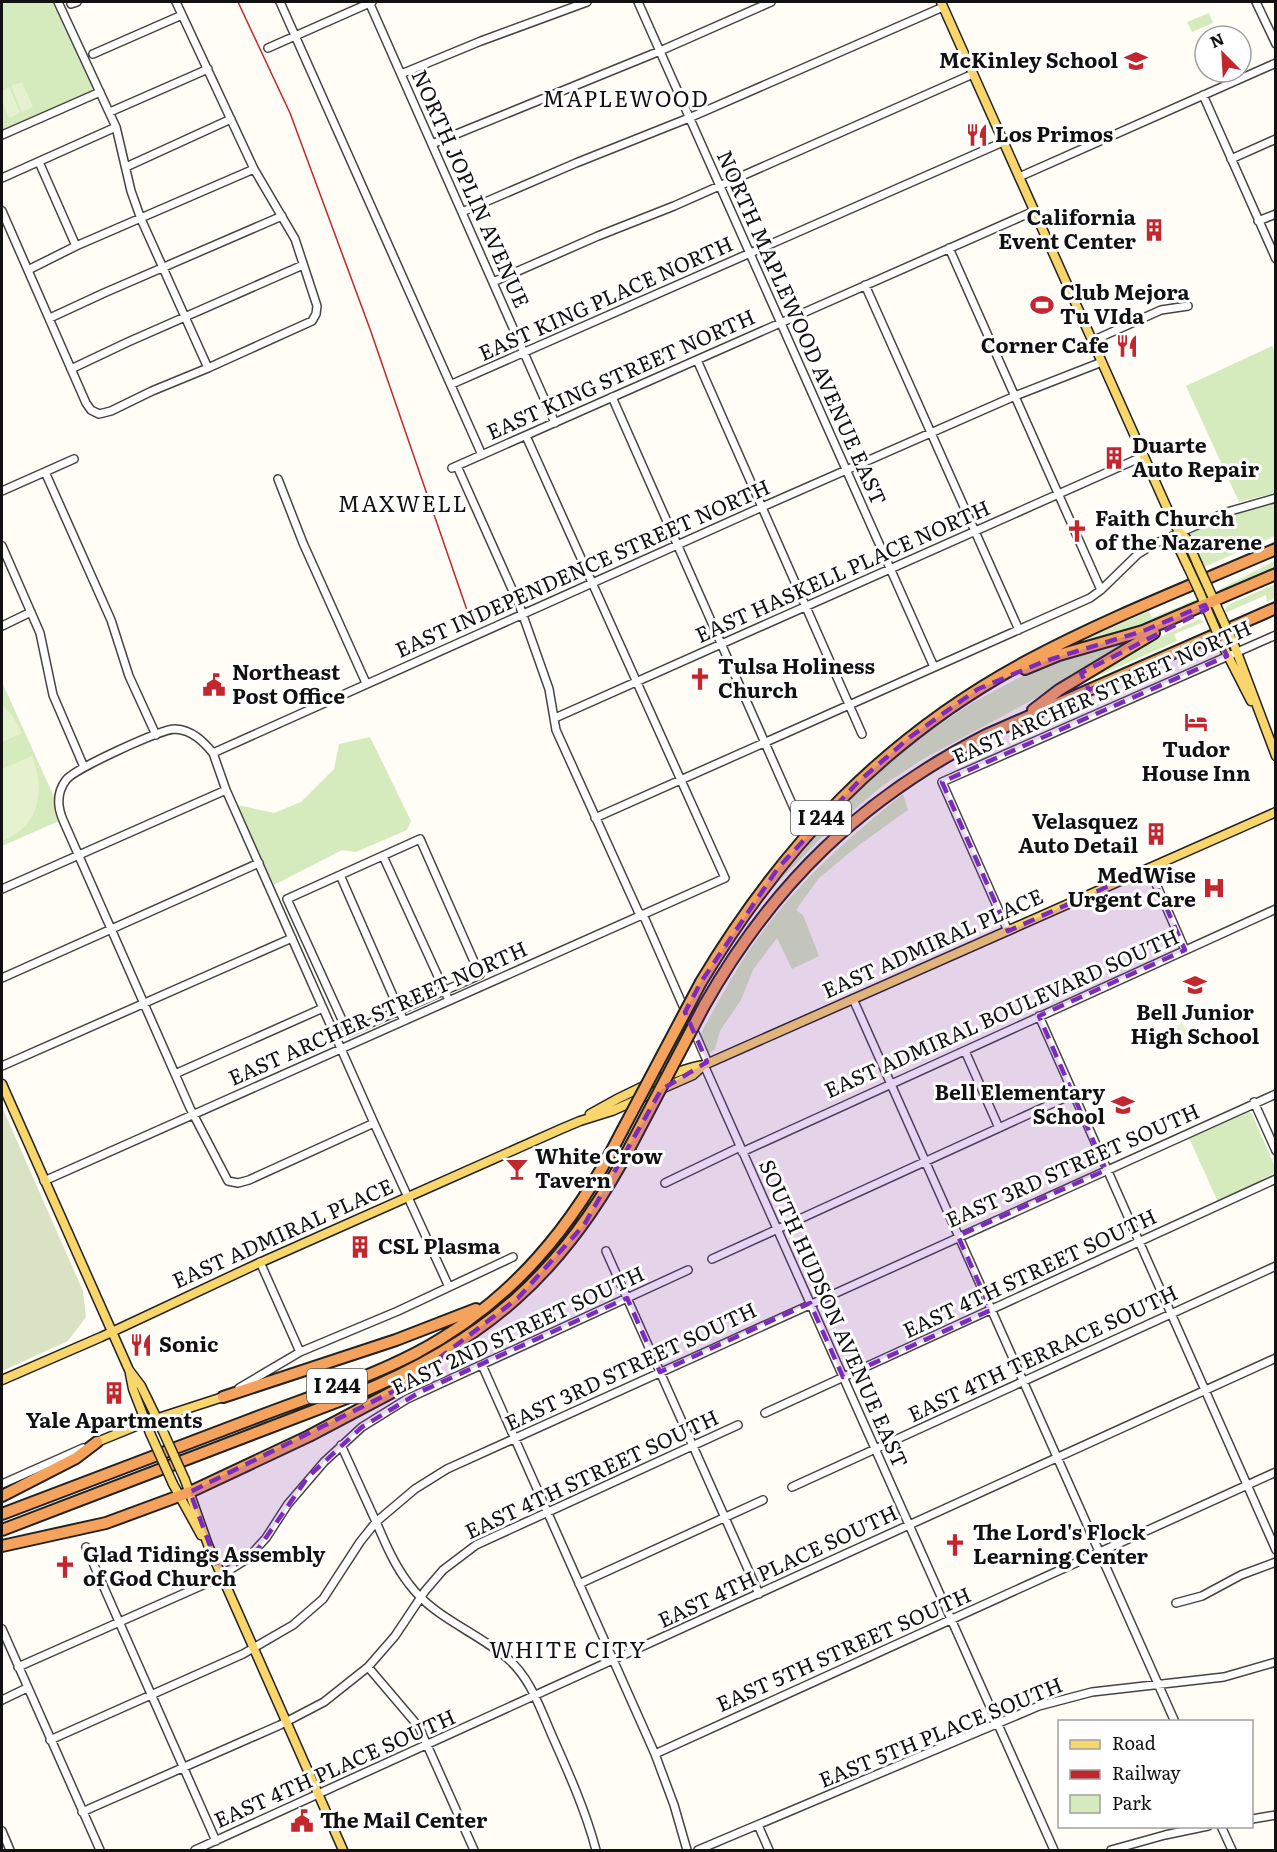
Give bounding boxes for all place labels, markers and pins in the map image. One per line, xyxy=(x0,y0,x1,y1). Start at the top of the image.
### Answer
place label: McKinley School xyxy=(939,43,1118,74)
school or university icon: McKinley School xyxy=(1123,48,1149,74)
place label: Los Primos xyxy=(995,117,1113,148)
restaurant icon: Los Primos xyxy=(964,122,990,148)
place label: California Event Center xyxy=(998,200,1137,255)
building icon: California Event Center xyxy=(1141,217,1167,243)
place label: Club Mejora Tu VIda xyxy=(1060,275,1190,330)
sports icon: Club Mejora Tu VIda xyxy=(1029,292,1055,318)
place label: Corner Cafe xyxy=(981,328,1109,359)
restaurant icon: Corner Cafe xyxy=(1114,333,1140,359)
place label: Duarte Auto Repair xyxy=(1132,428,1260,483)
building icon: Duarte Auto Repair xyxy=(1101,445,1127,471)
place label: Faith Church of the Nazarene xyxy=(1095,501,1262,556)
church icon: Faith Church of the Nazarene xyxy=(1064,518,1090,544)
place label: Tulsa Holiness Church xyxy=(718,649,875,704)
place label: Northeast Post Office xyxy=(232,655,345,710)
church icon: Tulsa Holiness Church xyxy=(687,666,713,692)
public building icon: Northeast Post Office xyxy=(201,672,227,698)
hotel icon: Tudor House Inn xyxy=(1183,709,1209,735)
place label: Tudor House Inn xyxy=(1141,732,1251,787)
place label: Velasquez Auto Detail xyxy=(1018,804,1138,859)
building icon: Velasquez Auto Detail xyxy=(1143,821,1169,847)
place label: MedWise Urgent Care xyxy=(1068,858,1196,913)
hospital icon: MedWise Urgent Care xyxy=(1201,875,1227,901)
school or university icon: Bell Junior High School xyxy=(1182,972,1208,998)
place label: Bell Junior High School xyxy=(1131,995,1260,1050)
place label: Bell Elementary School xyxy=(935,1075,1105,1130)
school or university icon: Bell Elementary School xyxy=(1110,1092,1136,1118)
place label: White Crow Tavern xyxy=(535,1139,663,1194)
bar icon: White Crow Tavern xyxy=(504,1156,530,1182)
place label: CSL Plasma xyxy=(378,1229,501,1260)
building icon: CSL Plasma xyxy=(347,1234,373,1260)
place label: Sonic xyxy=(159,1327,218,1358)
restaurant icon: Sonic xyxy=(128,1332,154,1358)
building icon: Yale Apartments xyxy=(101,1380,127,1406)
place label: Yale Apartments xyxy=(26,1403,202,1434)
place label: The Lord's Flock Learning Center xyxy=(973,1515,1149,1570)
church icon: The Lord's Flock Learning Center xyxy=(942,1532,968,1558)
place label: Glad Tidings Assembly of God Church xyxy=(83,1537,325,1592)
church icon: Glad Tidings Assembly of God Church xyxy=(52,1554,78,1580)
place label: The Mail Center xyxy=(320,1803,488,1834)
public building icon: The Mail Center xyxy=(289,1808,315,1834)

